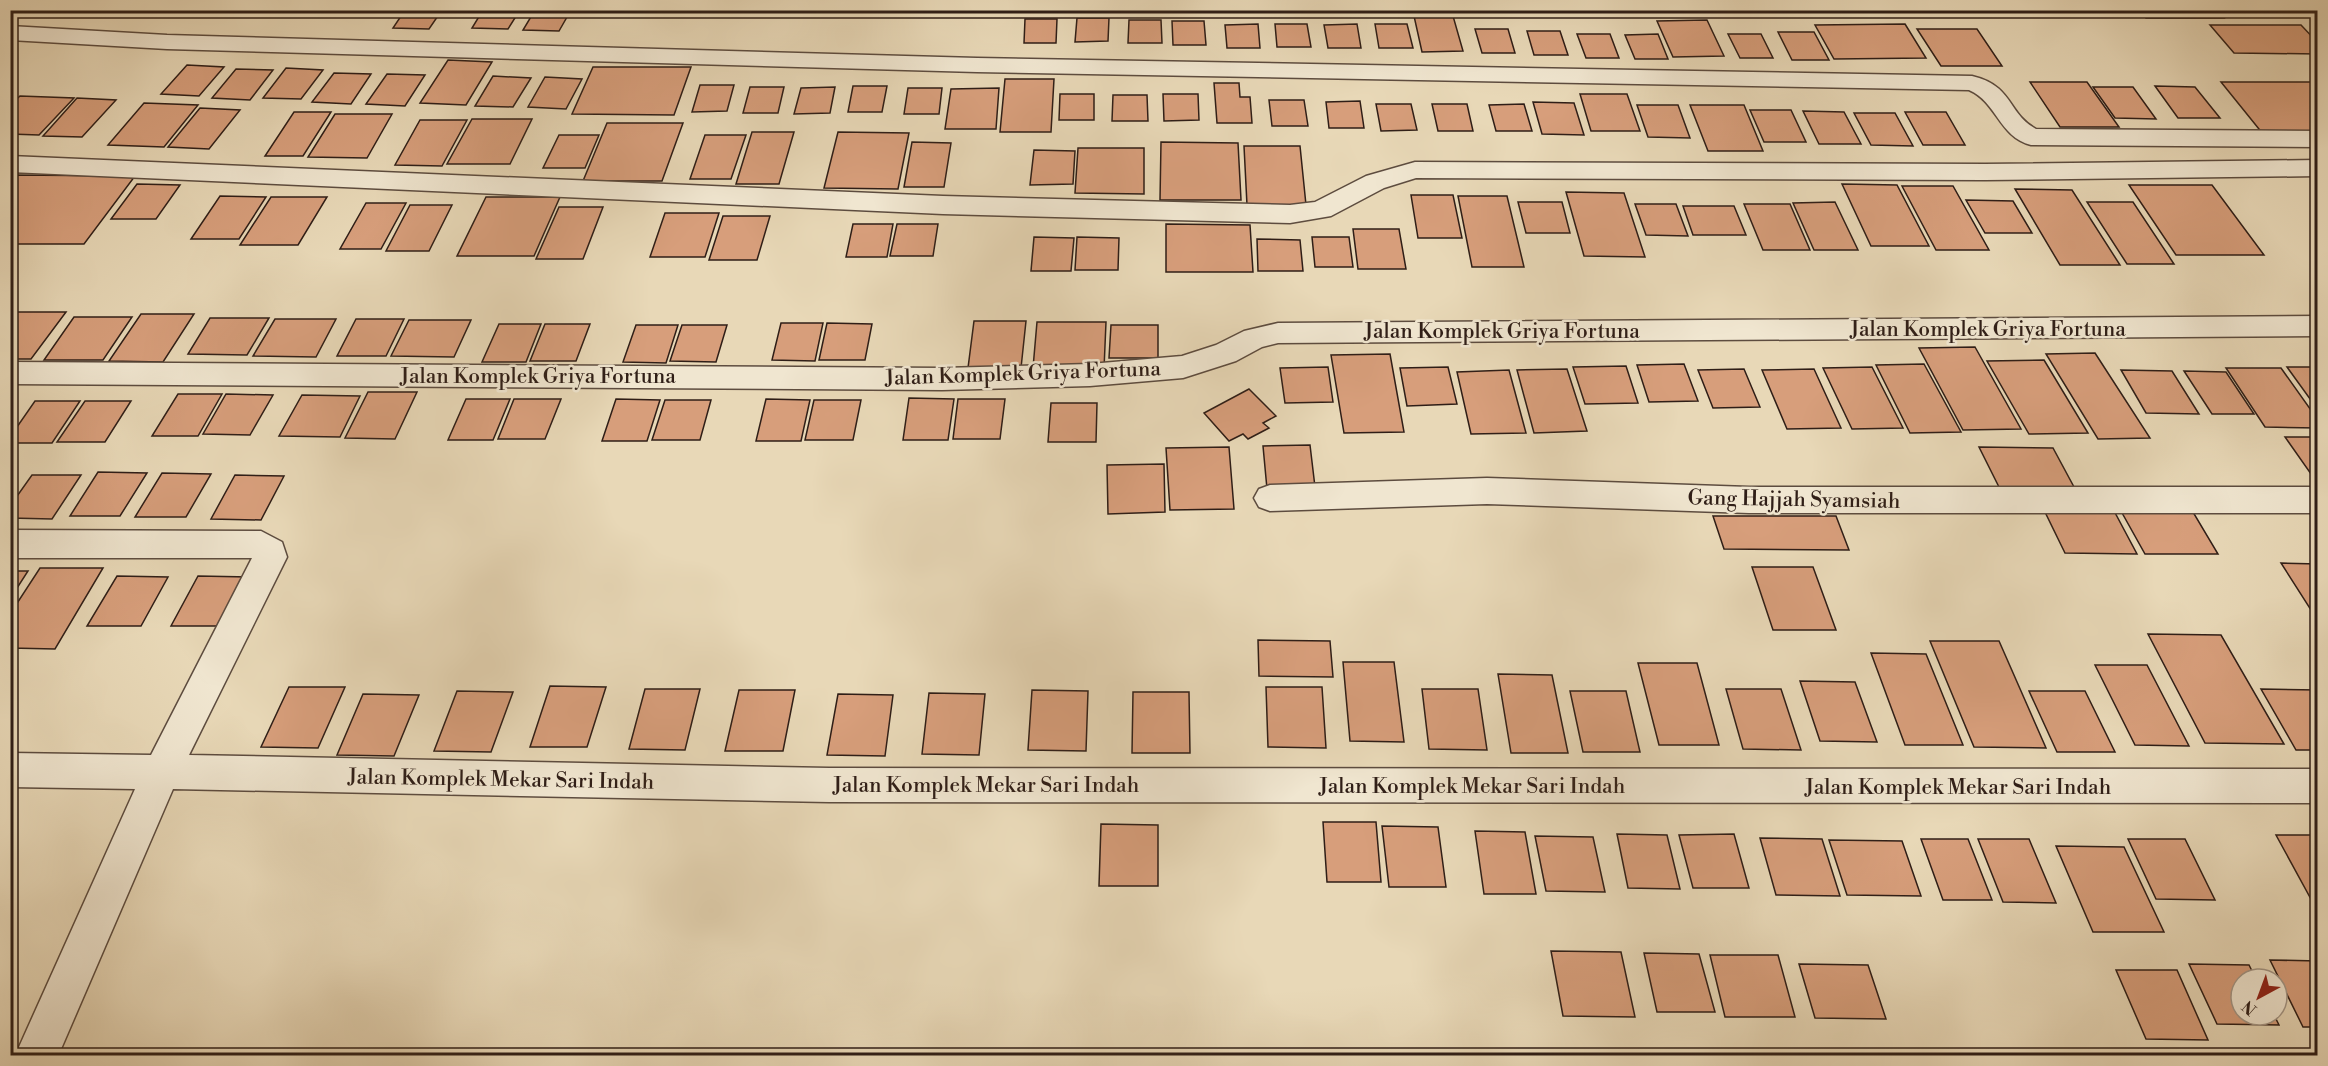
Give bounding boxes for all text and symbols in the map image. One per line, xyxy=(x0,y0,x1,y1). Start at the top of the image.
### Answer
street label: Jalan Komplek Griya Fortuna xyxy=(1849,317,2126,343)
street label: Jalan Komplek Griya Fortuna xyxy=(1363,319,1640,345)
street label: Jalan Komplek Griya Fortuna xyxy=(884,356,1162,392)
street label: Jalan Komplek Griya Fortuna xyxy=(399,364,676,390)
street label: Gang Hajjah Syamsiah xyxy=(1687,485,1901,515)
street label: Jalan Komplek Mekar Sari Indah xyxy=(347,764,655,796)
street label: Jalan Komplek Mekar Sari Indah xyxy=(832,773,1140,799)
street label: Jalan Komplek Mekar Sari Indah xyxy=(1318,774,1626,800)
street label: Jalan Komplek Mekar Sari Indah xyxy=(1804,775,2112,801)
north arrow xyxy=(2229,967,2289,1027)
text: N xyxy=(2238,996,2261,1019)

